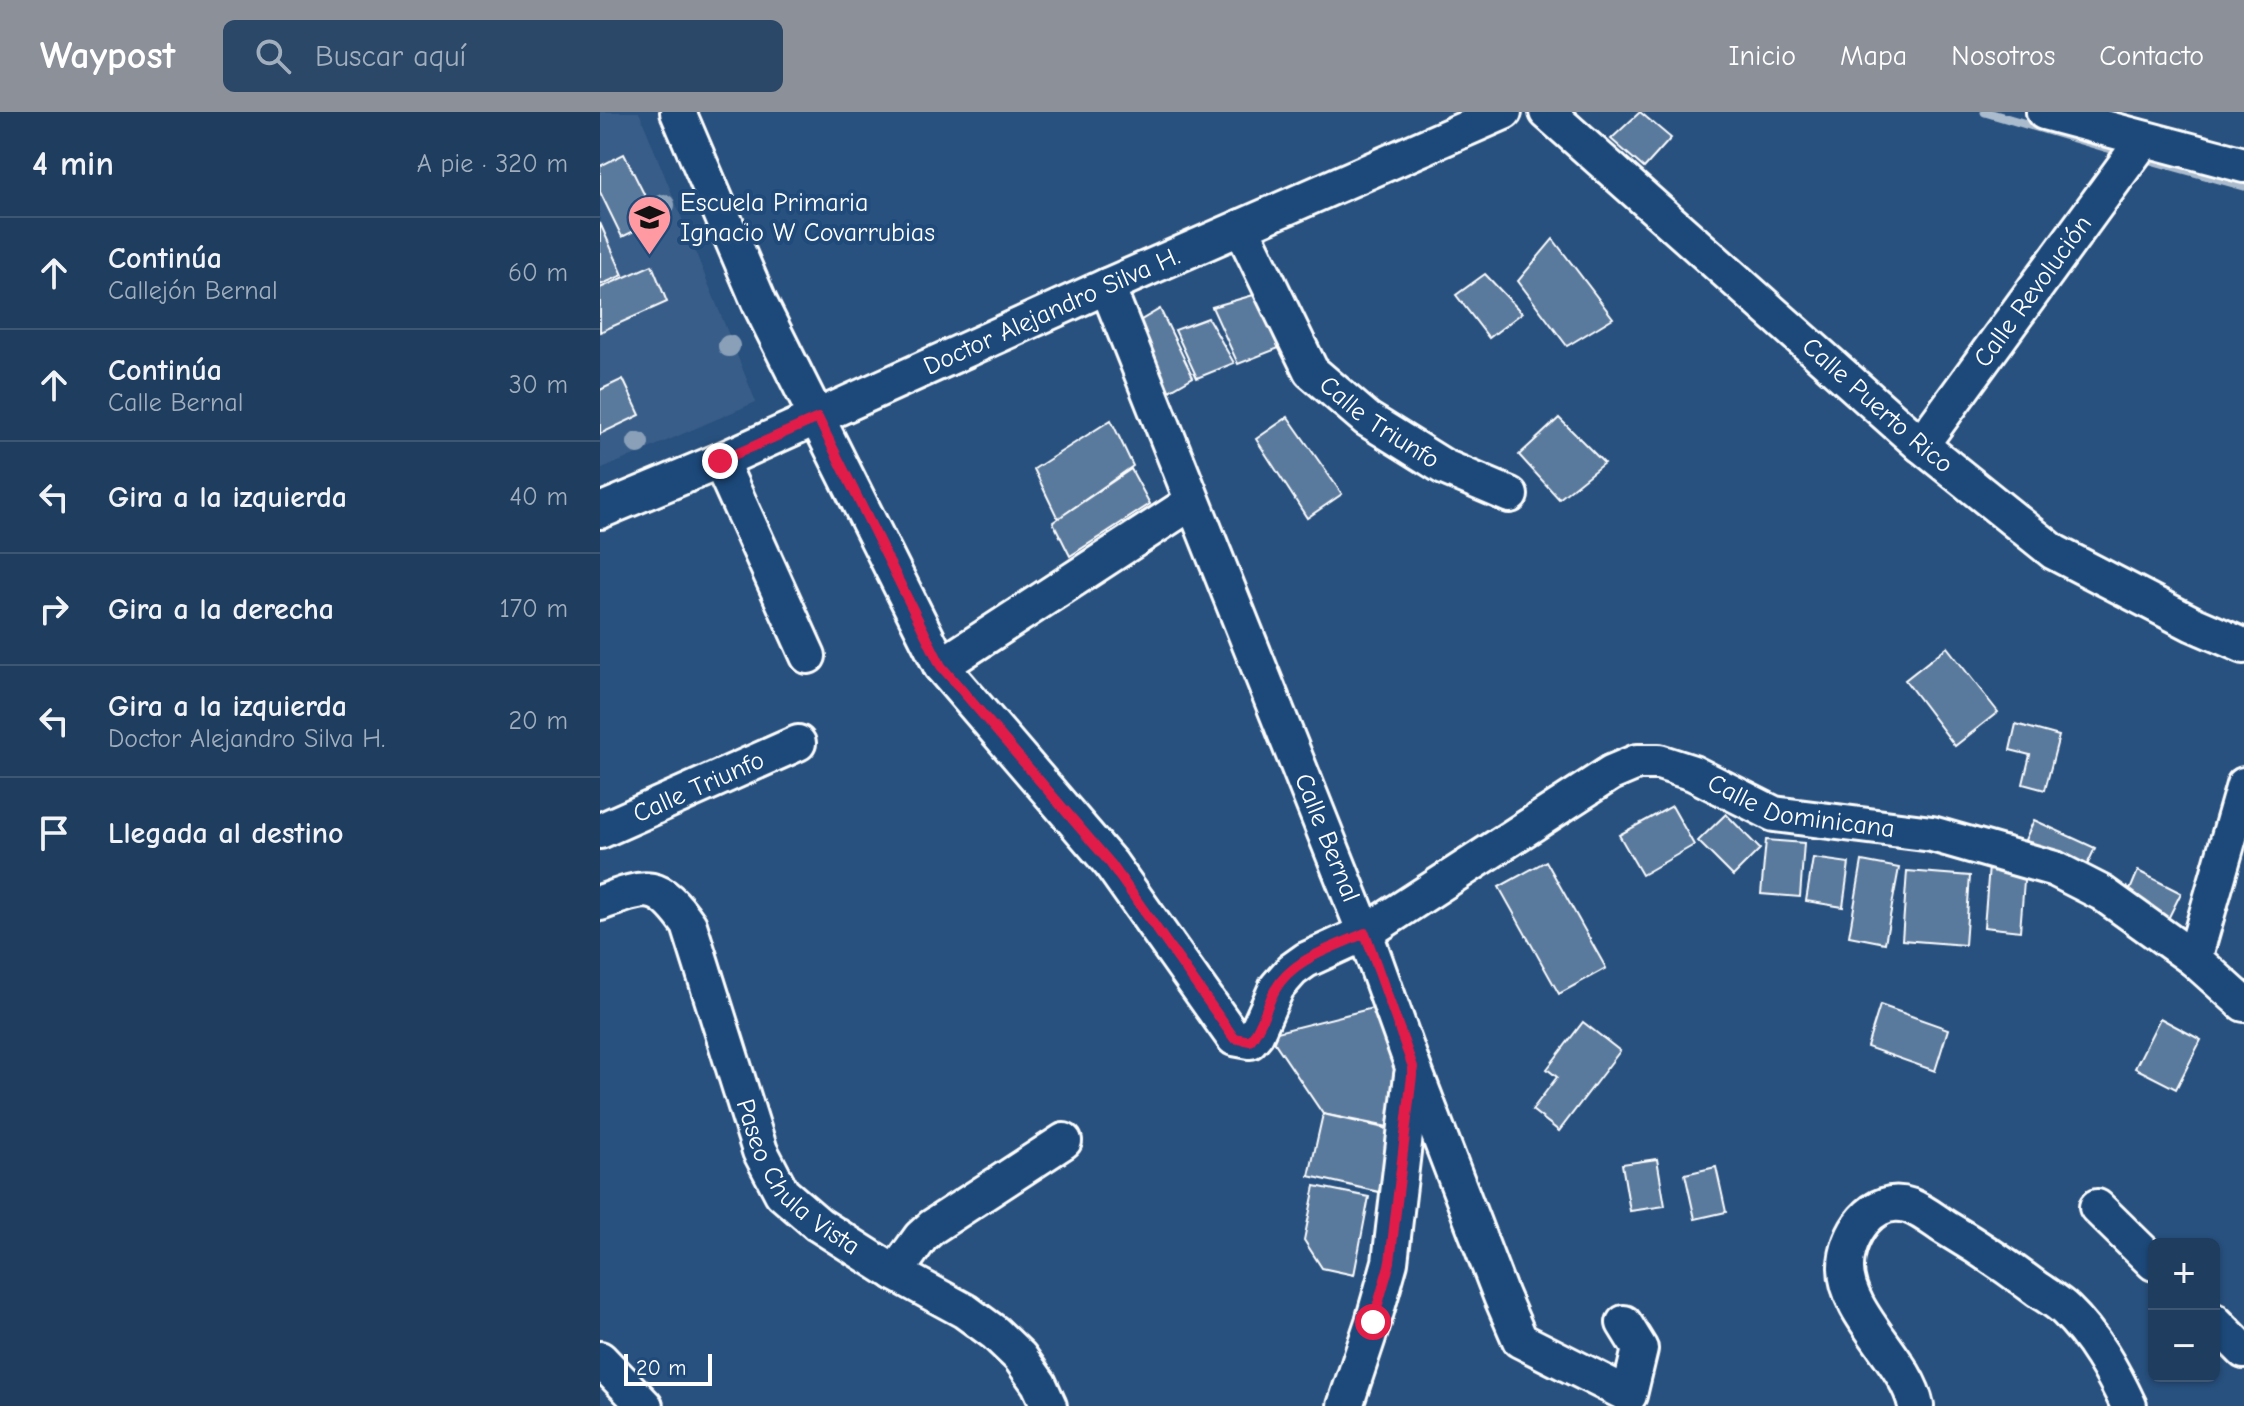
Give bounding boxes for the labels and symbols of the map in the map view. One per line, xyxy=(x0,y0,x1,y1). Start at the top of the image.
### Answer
place label: Escuela Primaria Ignacio W Covarrubias xyxy=(680,188,935,248)
school or university icon: Escuela Primaria Ignacio W Covarrubias xyxy=(625,194,673,257)
street label: Calle Revolución xyxy=(1968,210,2098,373)
street label: Doctor Alejandro Silva H. xyxy=(919,241,1184,382)
street label: Calle Puerto Rico xyxy=(1796,331,1959,480)
street label: Calle Triunfo xyxy=(1313,370,1445,475)
route end xyxy=(702,443,738,479)
street label: Calle Triunfo xyxy=(628,745,769,829)
street label: Calle Dominicana xyxy=(1702,768,1896,844)
street label: Calle Bernal xyxy=(1288,769,1366,906)
street label: Paseo Chula Vista xyxy=(730,1095,865,1262)
route start xyxy=(1355,1304,1391,1340)
scale bar xyxy=(624,1350,712,1386)

